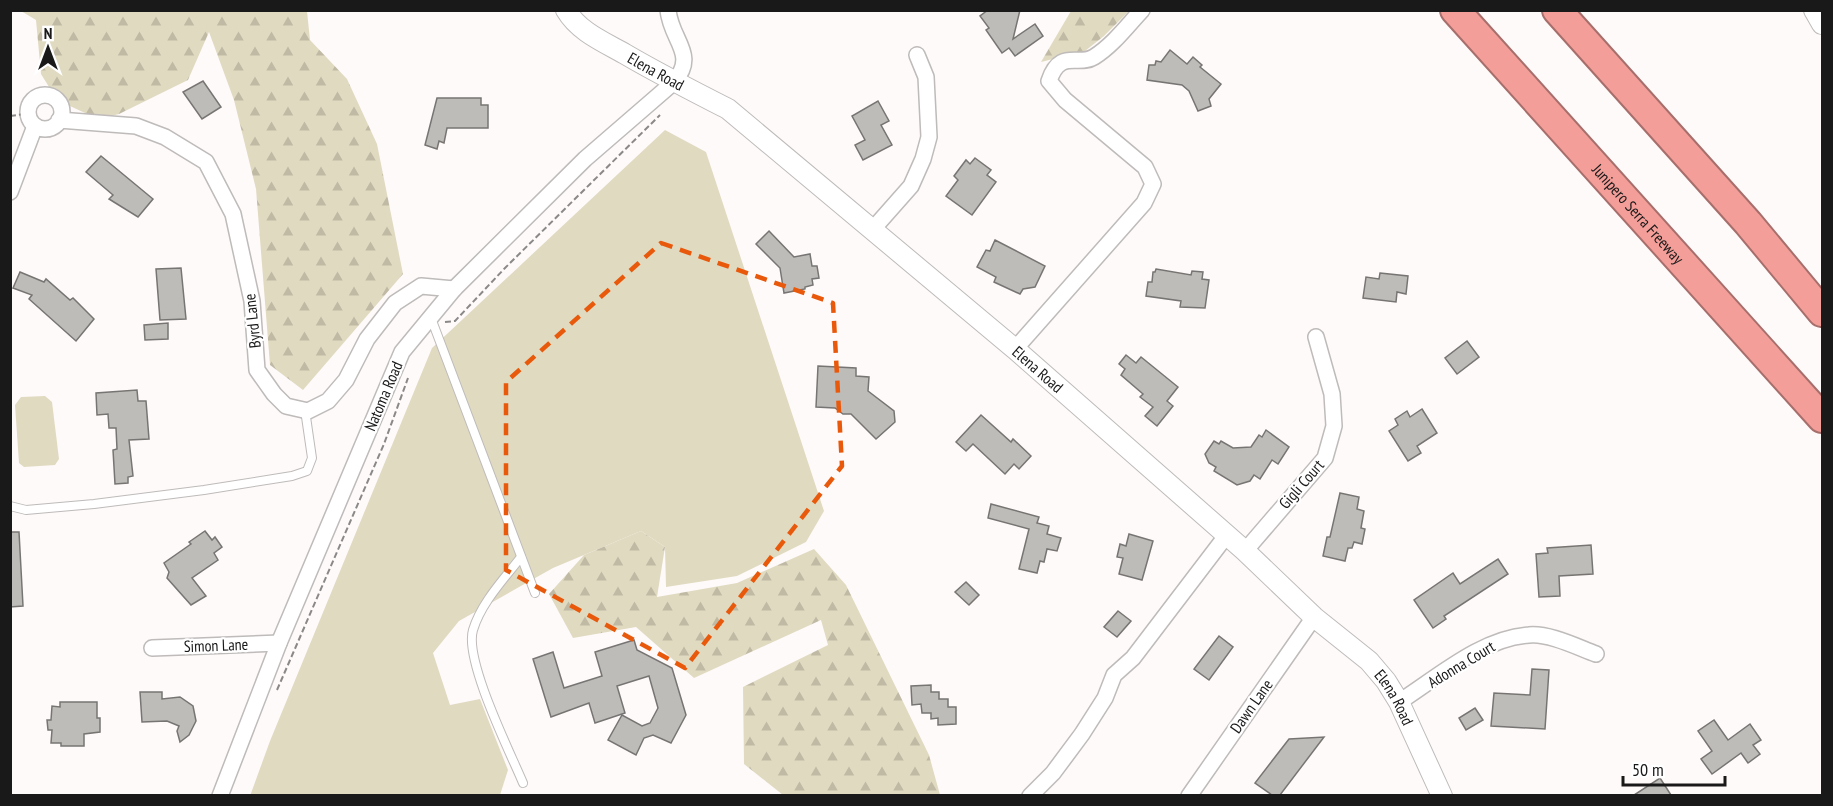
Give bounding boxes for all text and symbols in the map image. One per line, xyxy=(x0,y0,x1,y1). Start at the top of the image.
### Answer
north arrow xyxy=(18,18,78,78)
text: N xyxy=(44,23,52,43)
street label: Elena Road xyxy=(624,48,688,95)
street label: Junipero Serra Freeway xyxy=(1587,159,1688,268)
street label: Byrd Lane xyxy=(239,293,265,349)
street label: Elena Road xyxy=(1008,341,1068,397)
street label: Natoma Road xyxy=(359,358,407,434)
street label: Gigli Court xyxy=(1274,455,1328,513)
street label: Simon Lane xyxy=(183,634,249,656)
street label: Adonna Court xyxy=(1424,636,1499,692)
street label: Elena Road xyxy=(1370,665,1418,728)
street label: Dawn Lane xyxy=(1225,675,1277,737)
scale bar xyxy=(1623,749,1725,787)
text: 50 m xyxy=(1632,758,1664,781)

